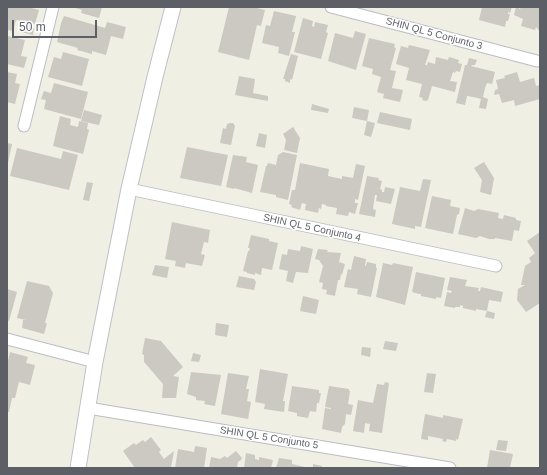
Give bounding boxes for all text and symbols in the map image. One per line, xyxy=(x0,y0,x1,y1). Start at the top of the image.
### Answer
scale bar xyxy=(14,12,99,38)
street label: SHIN QL 5 Conjunto 3 xyxy=(384,15,484,53)
text: 50 m xyxy=(19,20,46,34)
street label: SHIN QL 5 Conjunto 4 xyxy=(262,212,362,244)
street label: SHIN QL 5 Conjunto 5 xyxy=(219,424,319,452)

